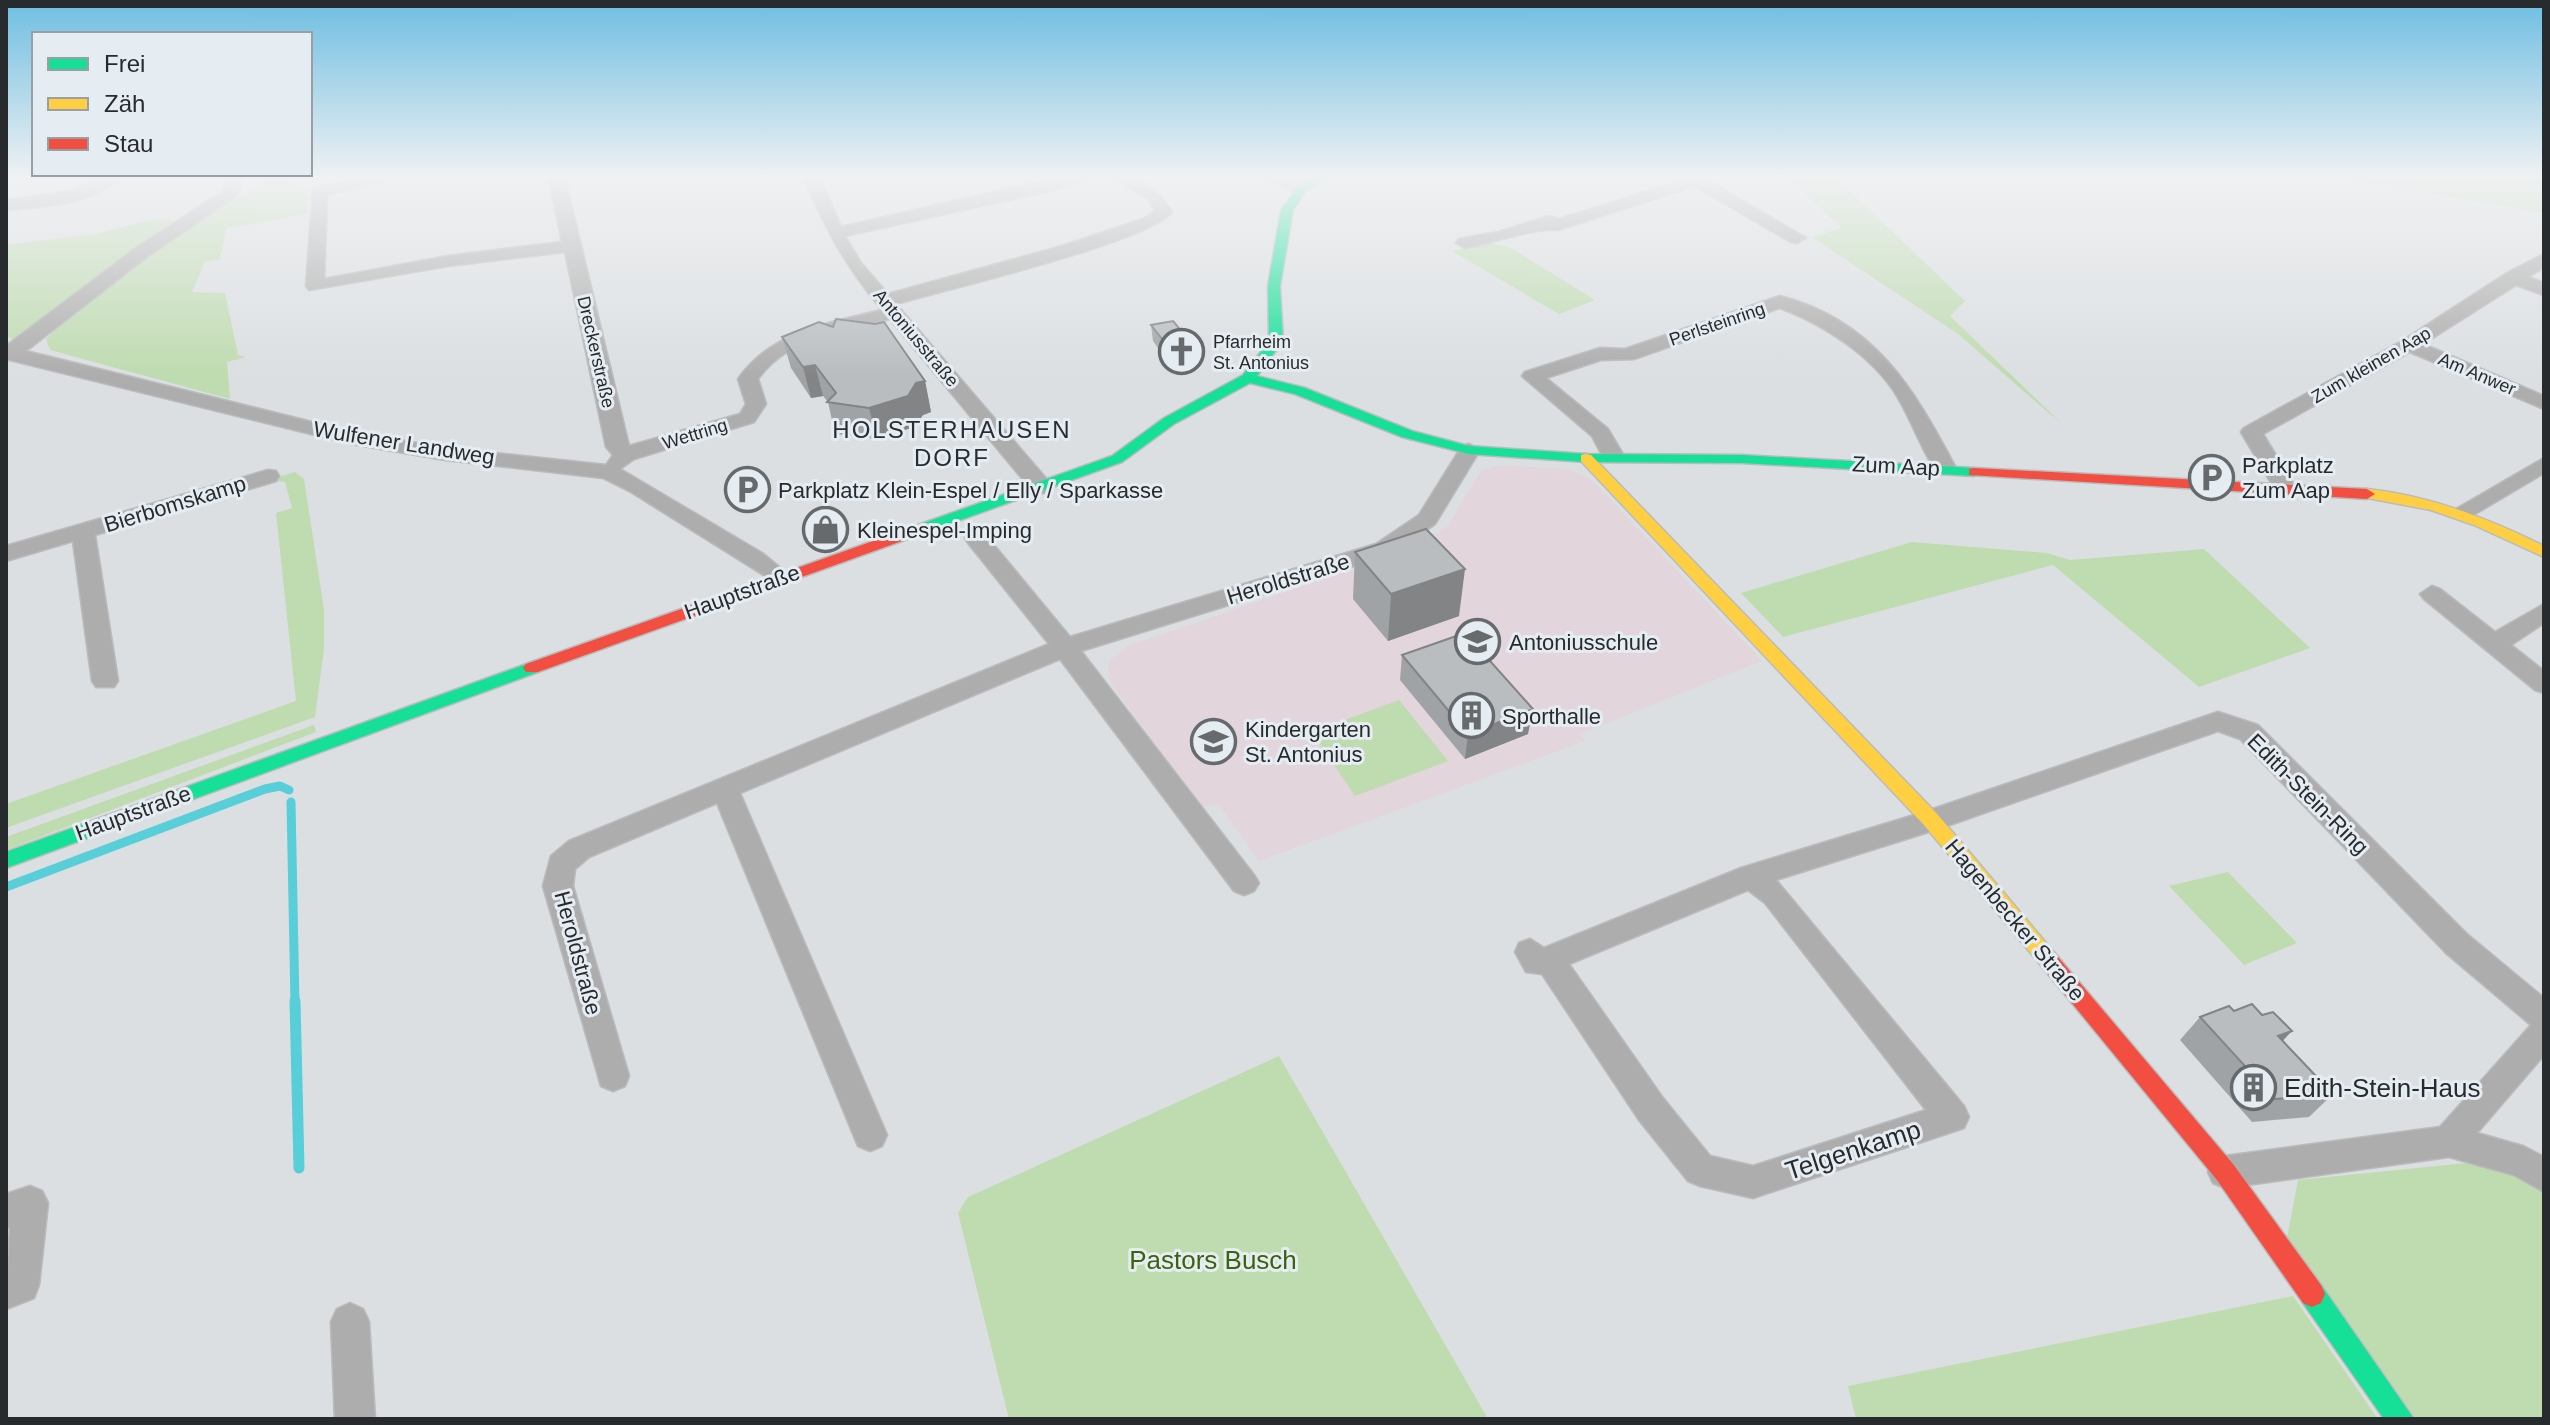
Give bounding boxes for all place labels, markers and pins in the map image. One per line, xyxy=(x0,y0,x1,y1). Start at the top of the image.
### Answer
church icon: Pfarrheim St. Antonius xyxy=(1158,328,1206,376)
place label: Pfarrheim St. Antonius xyxy=(1213,332,1309,373)
place label: Parkplatz Zum Aap xyxy=(2242,453,2334,503)
parking icon: Parkplatz Zum Aap xyxy=(2187,454,2235,502)
parking icon: Parkplatz Klein-Espel / Elly / Sparkasse xyxy=(723,466,771,514)
place label: Parkplatz Klein-Espel / Elly / Sparkasse xyxy=(778,478,1163,503)
shop icon: Kleinespel-Imping xyxy=(802,506,850,554)
place label: Kleinespel-Imping xyxy=(857,518,1032,543)
school or university icon: Antoniusschule xyxy=(1454,618,1502,666)
place label: Antoniusschule xyxy=(1509,630,1658,655)
building icon: Sporthalle xyxy=(1447,692,1495,740)
place label: Sporthalle xyxy=(1502,704,1601,729)
place label: Kindergarten St. Antonius xyxy=(1245,717,1371,767)
school or university icon: Kindergarten St. Antonius xyxy=(1190,718,1238,766)
building icon: Edith-Stein-Haus xyxy=(2229,1064,2277,1112)
place label: Edith-Stein-Haus xyxy=(2284,1073,2481,1103)

